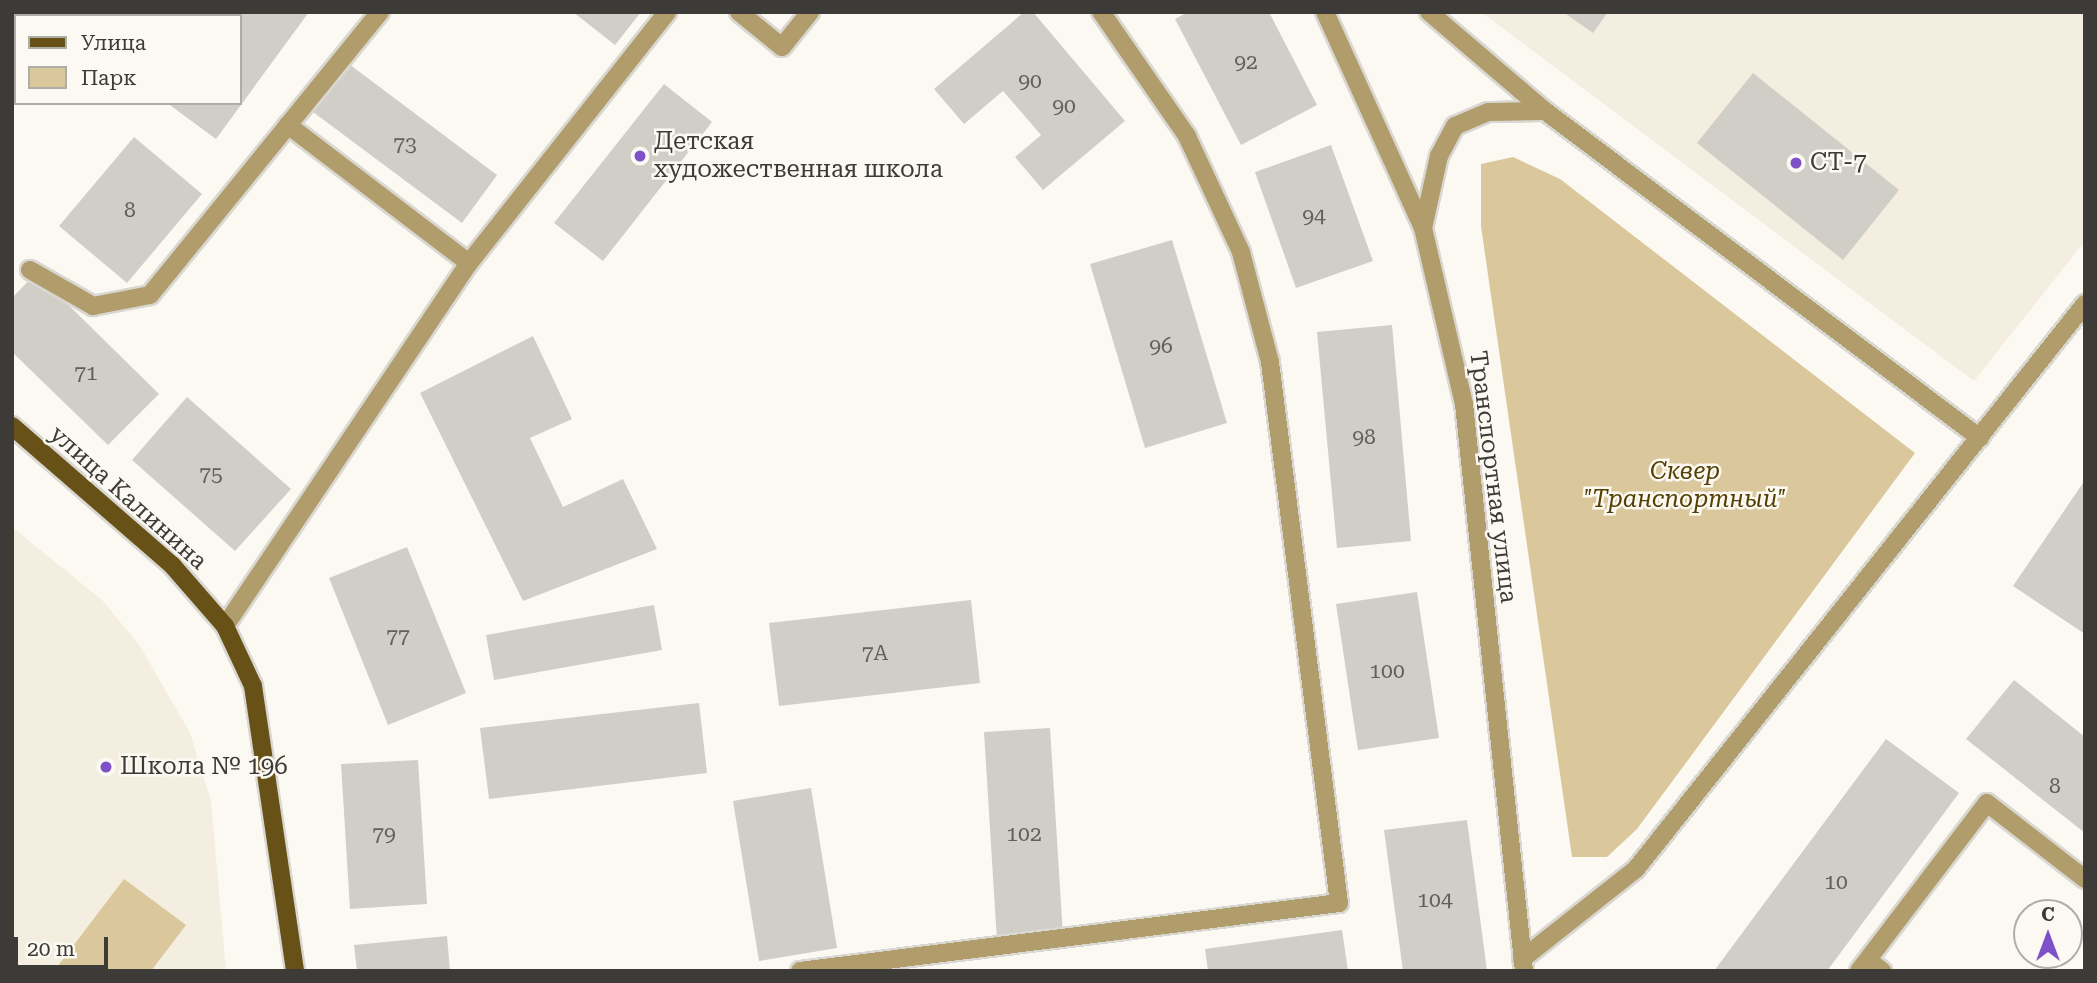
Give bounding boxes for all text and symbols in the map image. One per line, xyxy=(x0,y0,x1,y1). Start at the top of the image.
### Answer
legend xyxy=(14,14,242,105)
text: Улица xyxy=(81,31,146,55)
house number: 92 xyxy=(1234,49,1258,75)
text: Парк xyxy=(81,66,137,90)
house number: 90 xyxy=(1018,68,1042,94)
house number: 90 xyxy=(1052,93,1076,119)
place label: Детская художественная школа xyxy=(654,128,943,184)
house number: 73 xyxy=(393,131,417,157)
marker: Детская художественная школа xyxy=(632,148,648,164)
place label: СТ-7 xyxy=(1810,149,1867,177)
marker: СТ-7 xyxy=(1788,155,1804,171)
house number: 8 xyxy=(124,197,136,223)
house number: 94 xyxy=(1302,203,1326,229)
house number: 96 xyxy=(1149,333,1173,359)
street label: Транспортная улица xyxy=(1463,349,1523,605)
house number: 71 xyxy=(74,360,98,386)
street label: улица Калинина xyxy=(43,420,213,576)
house number: 98 xyxy=(1352,424,1376,450)
park label: Сквер "Транспортный" xyxy=(1584,458,1786,514)
house number: 75 xyxy=(199,461,223,487)
house number: 77 xyxy=(386,623,410,649)
house number: 7А xyxy=(862,640,888,666)
house number: 100 xyxy=(1369,658,1405,684)
place label: Школа № 196 xyxy=(120,753,288,781)
marker: Школа № 196 xyxy=(98,759,114,775)
house number: 8 xyxy=(2049,773,2061,799)
house number: 79 xyxy=(372,821,396,847)
house number: 102 xyxy=(1006,821,1042,847)
house number: 10 xyxy=(1824,869,1848,895)
house number: 104 xyxy=(1417,887,1453,913)
north arrow xyxy=(2013,899,2083,969)
text: С xyxy=(2041,903,2055,926)
scale bar xyxy=(18,923,112,967)
text: 20 m xyxy=(27,937,75,961)

